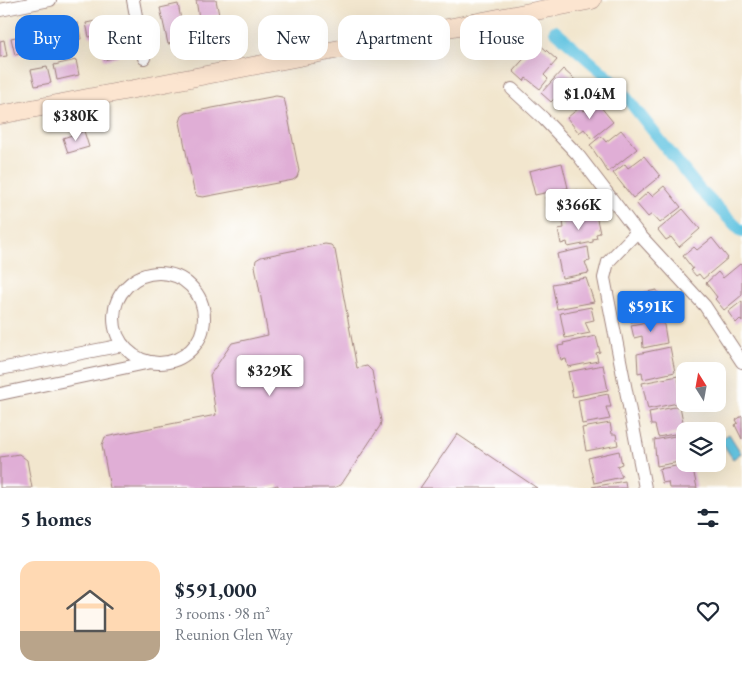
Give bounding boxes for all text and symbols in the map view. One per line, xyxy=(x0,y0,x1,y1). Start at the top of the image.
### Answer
chip: Buy xyxy=(15,15,79,60)
chip: Rent xyxy=(89,15,160,60)
chip: Filters xyxy=(170,15,248,60)
chip: New xyxy=(258,15,328,60)
chip: Apartment xyxy=(338,15,450,60)
chip: House xyxy=(460,15,542,60)
pin: $1.04M xyxy=(549,78,631,120)
text: $1.04M xyxy=(564,83,616,104)
pin: $380K xyxy=(41,100,111,142)
text: $380K xyxy=(54,105,98,126)
pin: $366K xyxy=(544,188,614,231)
text: $366K xyxy=(557,194,601,215)
pin: $591K xyxy=(616,290,686,333)
text: $591K xyxy=(629,296,673,317)
pin: $329K xyxy=(235,354,305,397)
text: $329K xyxy=(248,360,292,381)
north arrow xyxy=(676,362,726,412)
map controls xyxy=(676,362,726,472)
button: layers xyxy=(676,422,726,472)
icon: filters xyxy=(694,504,722,532)
text: 5 homes xyxy=(20,505,92,532)
text: $591,000 xyxy=(175,576,257,603)
icon: home xyxy=(60,581,120,641)
icon: heart xyxy=(694,597,722,625)
text: 3 rooms · 98 m² xyxy=(175,603,270,624)
text: Reunion Glen Way xyxy=(175,624,293,645)

